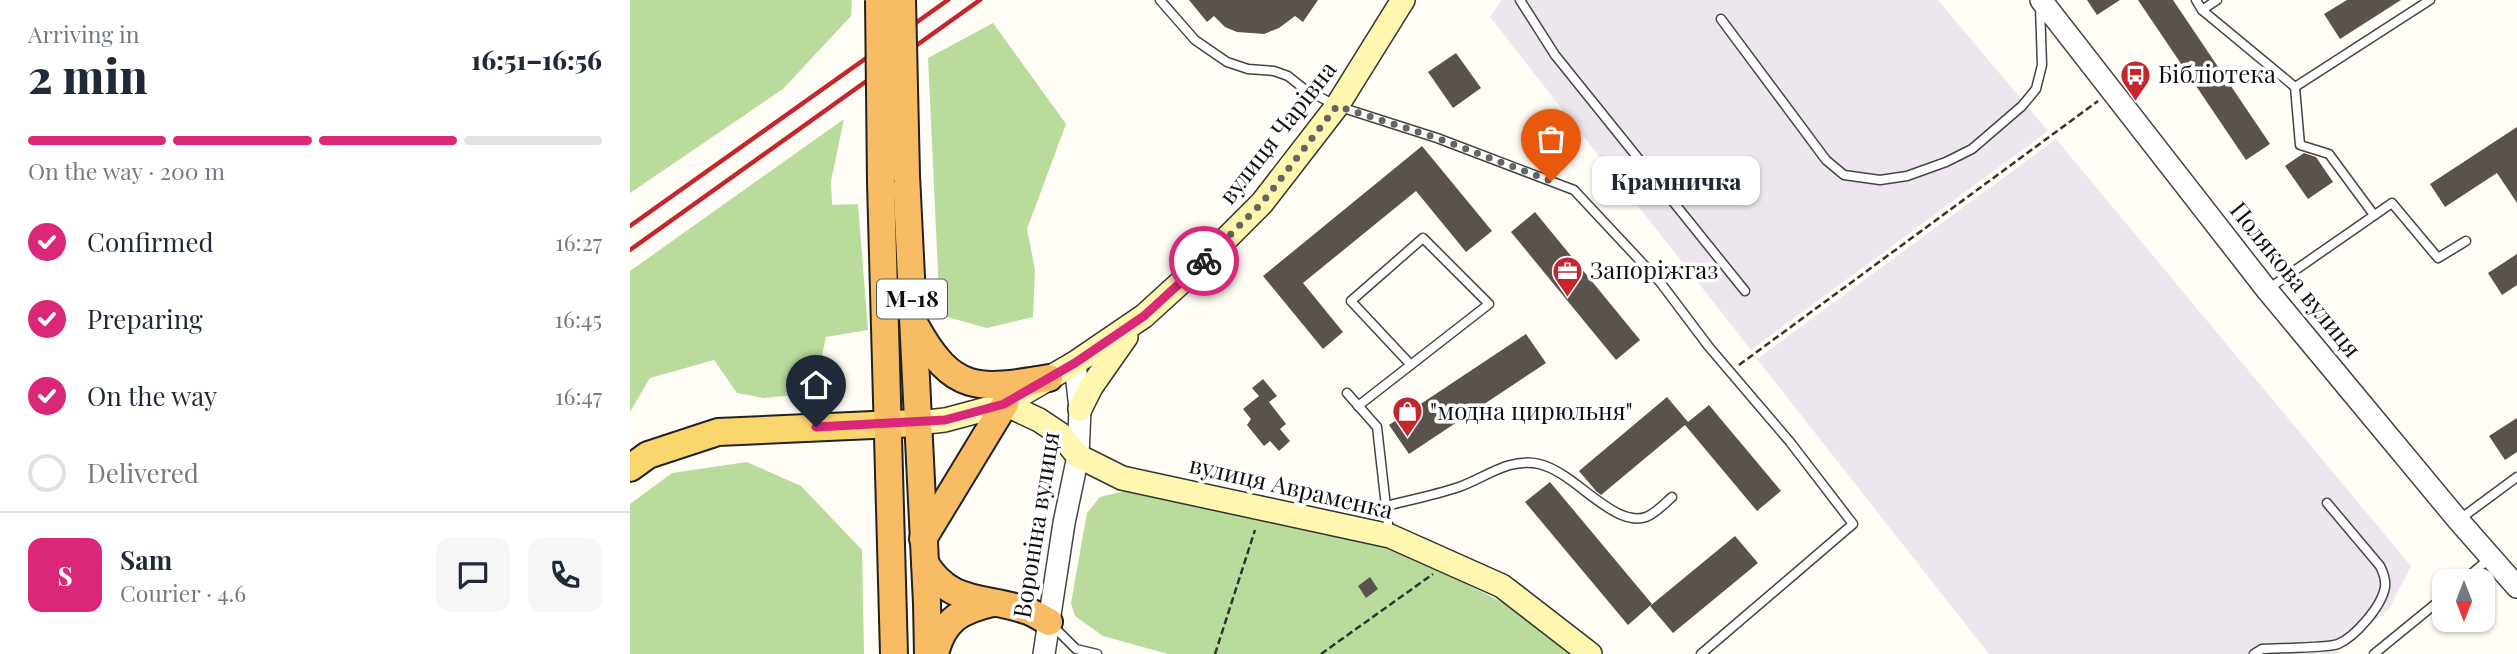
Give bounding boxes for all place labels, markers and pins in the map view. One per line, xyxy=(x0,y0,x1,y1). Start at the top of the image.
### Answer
place label: Бібліотека xyxy=(2158,57,2276,89)
bus stop icon: Бібліотека xyxy=(2118,58,2152,102)
pin xyxy=(1521,109,1581,181)
callout: Крамничка xyxy=(1593,156,1761,206)
place label: Запоріжгаз xyxy=(1590,253,1718,285)
office icon: Запоріжгаз xyxy=(1550,254,1584,298)
pin xyxy=(786,355,846,427)
place label: "модна цирюльня" xyxy=(1430,394,1633,426)
shop icon: "модна цирюльня" xyxy=(1390,395,1424,439)

